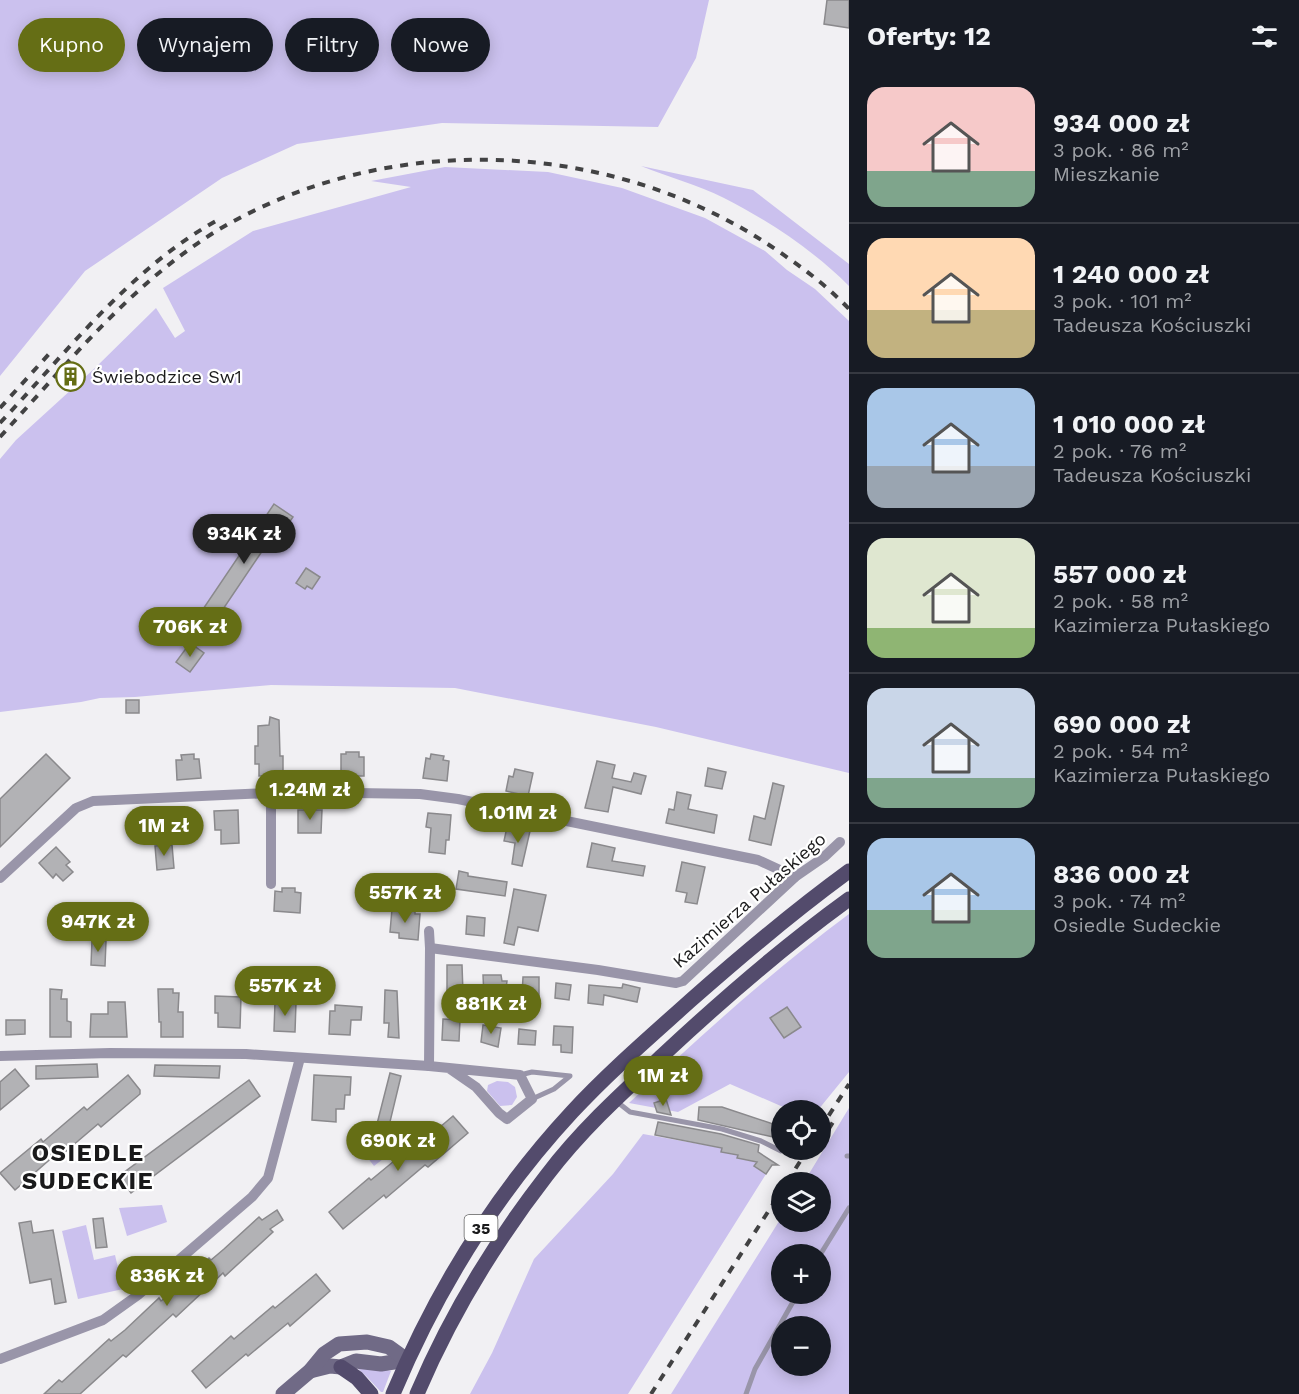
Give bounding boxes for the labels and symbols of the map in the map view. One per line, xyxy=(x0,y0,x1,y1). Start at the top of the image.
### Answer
building icon: Świebodzice Sw1 xyxy=(55,360,87,392)
place label: Świebodzice Sw1 xyxy=(92,366,242,387)
pin: 934K zł xyxy=(189,514,299,565)
pin: 706K zł xyxy=(135,607,245,658)
pin: 1.24M zł xyxy=(248,770,372,821)
pin: 1.01M zł xyxy=(456,793,580,844)
pin: 1M zł xyxy=(122,806,206,857)
street label: Kazimierza Pułaskiego xyxy=(668,828,830,972)
pin: 557K zł xyxy=(350,873,460,924)
pin: 947K zł xyxy=(43,902,153,953)
pin: 557K zł xyxy=(230,966,340,1017)
pin: 881K zł xyxy=(436,984,546,1035)
pin: 1M zł xyxy=(621,1056,705,1107)
pin: 690K zł xyxy=(343,1121,453,1172)
district label: OSIEDLE SUDECKIE xyxy=(22,1139,154,1195)
road number: 35 xyxy=(464,1215,498,1241)
pin: 836K zł xyxy=(112,1256,222,1307)

